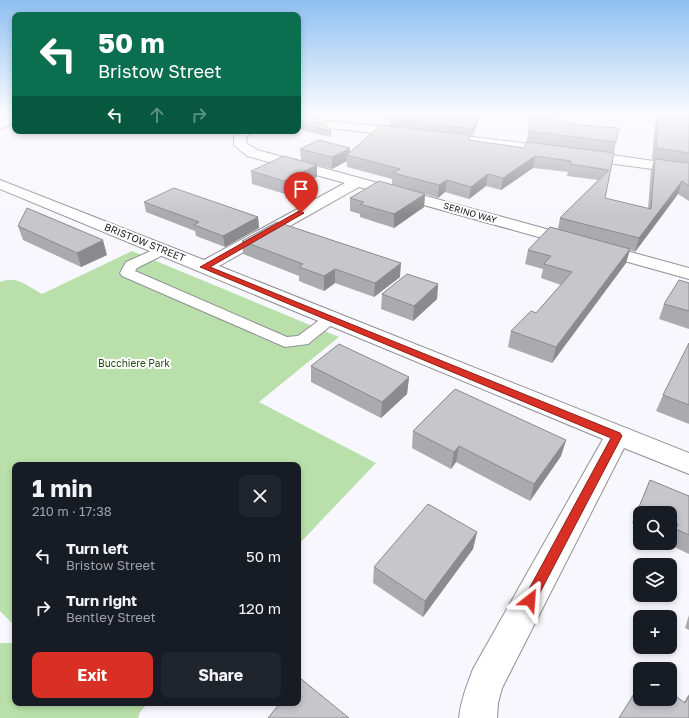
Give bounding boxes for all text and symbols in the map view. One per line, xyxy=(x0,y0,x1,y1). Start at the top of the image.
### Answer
text: 50 m xyxy=(98,26,165,59)
icon: left xyxy=(32,28,84,80)
text: Bristow Street xyxy=(98,60,222,82)
icon: left xyxy=(104,104,126,126)
icon: ahead xyxy=(146,104,168,126)
icon: right xyxy=(188,104,210,126)
pin xyxy=(284,172,318,213)
icon: arrive xyxy=(290,178,312,200)
street label: SERINO WAY xyxy=(442,200,498,225)
street label: BRISTOW STREET xyxy=(103,220,187,264)
park label: Bucchiere Park xyxy=(98,357,170,369)
text: 1 min xyxy=(32,473,92,502)
button: close xyxy=(239,475,281,517)
text: 210 m · 17:38 xyxy=(32,503,112,519)
map controls xyxy=(633,506,677,706)
button: search xyxy=(633,506,677,550)
text: Turn left xyxy=(66,539,128,557)
icon: left xyxy=(32,545,54,567)
text: 50 m xyxy=(246,547,281,565)
text: Bristow Street xyxy=(66,557,155,573)
button: layers xyxy=(633,558,677,602)
position arrow xyxy=(509,579,551,621)
text: Turn right xyxy=(66,591,137,609)
icon: right xyxy=(32,597,54,619)
text: 120 m xyxy=(239,599,281,617)
text: Bentley Street xyxy=(66,609,156,625)
button: + xyxy=(633,610,677,654)
button: Exit xyxy=(32,652,153,698)
button: Share xyxy=(161,652,281,698)
button: − xyxy=(633,662,677,706)

